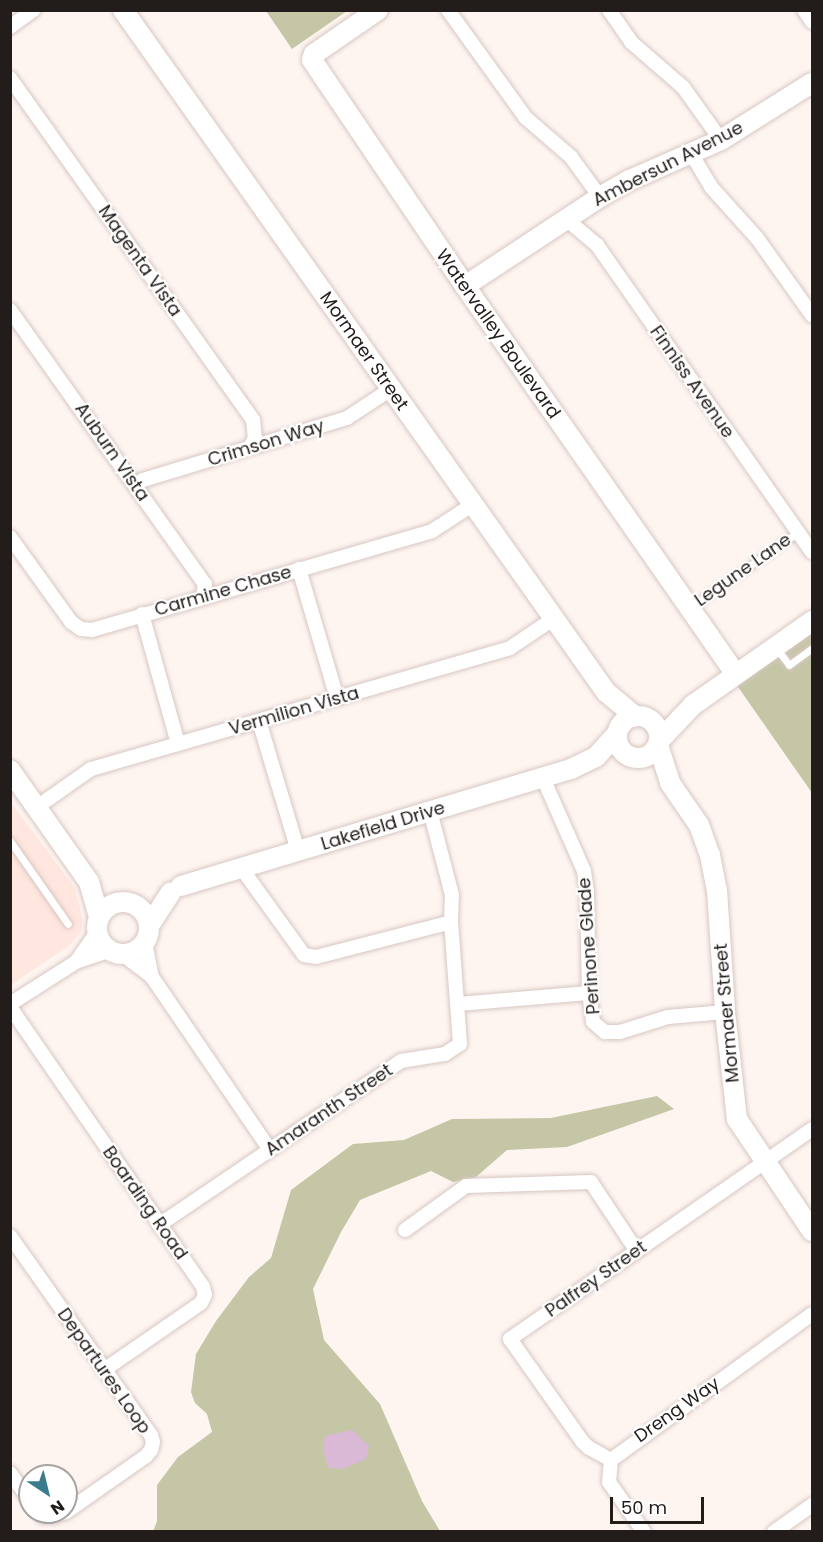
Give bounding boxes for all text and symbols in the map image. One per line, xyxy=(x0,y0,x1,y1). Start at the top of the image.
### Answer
street label: Ambersun Avenue xyxy=(589,117,747,211)
street label: Magenta Vista xyxy=(94,201,186,321)
street label: Watervalley Boulevard xyxy=(431,245,565,423)
street label: Mormaer Street xyxy=(315,288,413,414)
street label: Finniss Avenue xyxy=(645,322,739,442)
street label: Auburn Vista xyxy=(70,399,154,505)
street label: Crimson Way xyxy=(205,415,327,471)
street label: Legune Lane xyxy=(691,529,795,611)
street label: Carmine Chase xyxy=(152,561,294,621)
street label: Vermilion Vista xyxy=(226,682,362,740)
street label: Lakefield Drive xyxy=(318,797,448,855)
street label: Perinone Glade xyxy=(573,877,605,1015)
street label: Mormaer Street xyxy=(710,942,744,1084)
street label: Amaranth Street xyxy=(261,1059,397,1161)
street label: Boarding Road xyxy=(98,1142,192,1264)
street label: Palfrey Street xyxy=(541,1236,651,1322)
street label: Departures Loop xyxy=(53,1304,155,1438)
street label: Dreng Way xyxy=(630,1373,724,1447)
north arrow xyxy=(18,1464,78,1524)
scale bar xyxy=(613,1485,708,1523)
text: N xyxy=(46,1495,69,1520)
text: 50 m xyxy=(621,1495,667,1520)

